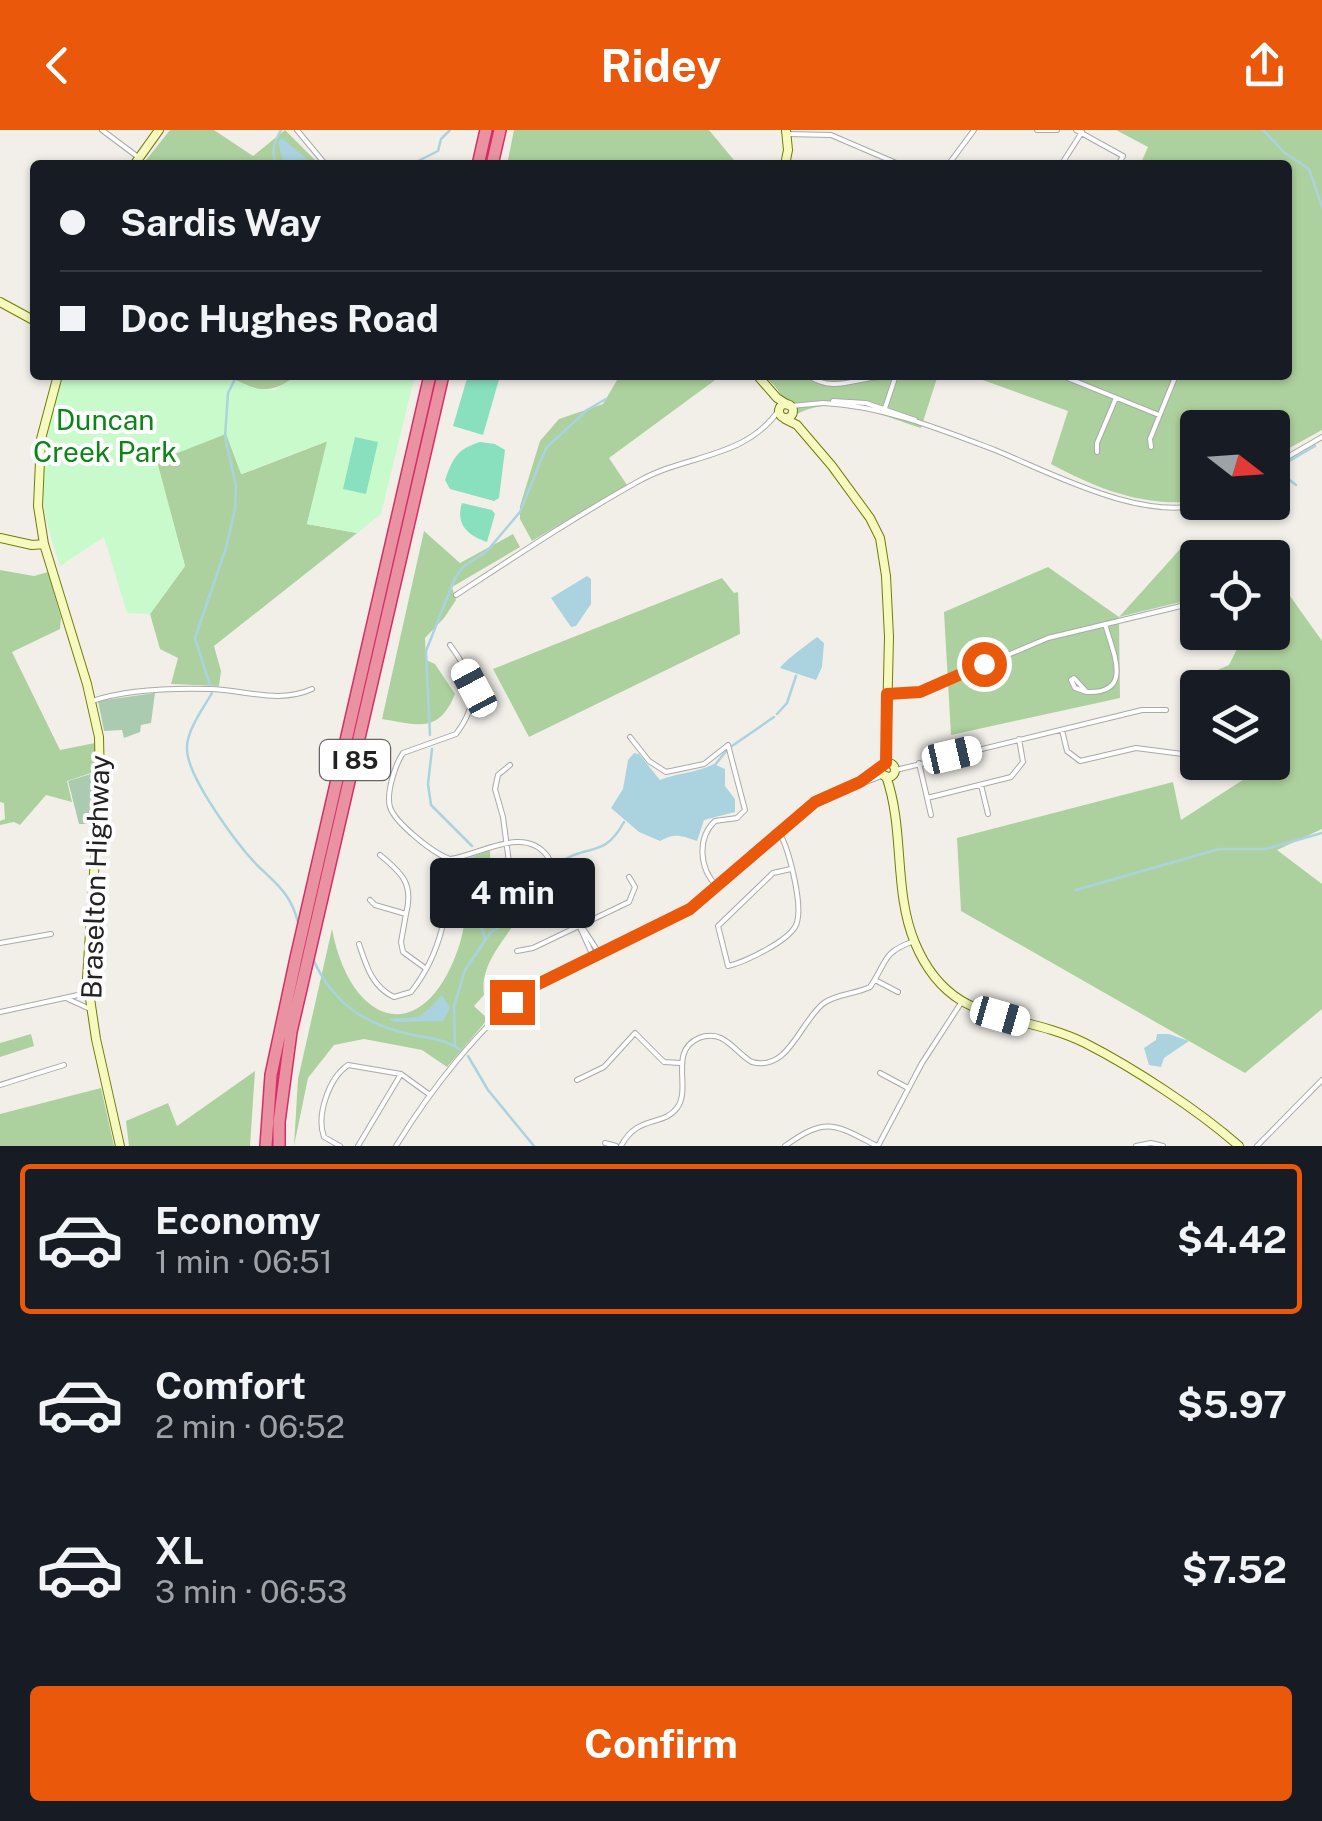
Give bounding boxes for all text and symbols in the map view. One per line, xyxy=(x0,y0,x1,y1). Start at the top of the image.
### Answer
icon: back xyxy=(30,38,85,93)
icon: share xyxy=(1237,38,1292,93)
text: Ridey xyxy=(600,39,722,92)
text: Sardis Way xyxy=(120,200,321,245)
text: Doc Hughes Road xyxy=(120,296,439,341)
park label: Duncan Creek Park xyxy=(33,403,177,468)
north arrow xyxy=(1180,410,1290,520)
map controls xyxy=(1180,410,1290,780)
button: locate xyxy=(1180,540,1290,650)
route start xyxy=(962,642,1007,687)
car xyxy=(447,654,501,722)
button: layers xyxy=(1180,670,1290,780)
car xyxy=(919,734,985,776)
road number: I 85 xyxy=(320,740,390,780)
street label: Braselton Highway xyxy=(74,754,116,1000)
callout: 4 min xyxy=(430,857,594,927)
text: 4 min xyxy=(470,874,555,911)
route end xyxy=(490,980,535,1025)
car xyxy=(967,993,1033,1039)
icon: car xyxy=(35,1194,125,1284)
text: Economy xyxy=(155,1198,321,1243)
text: $4.42 xyxy=(1177,1217,1287,1262)
text: 1 min · 06:51 xyxy=(155,1243,333,1280)
icon: car xyxy=(35,1359,125,1449)
text: Comfort xyxy=(155,1363,306,1408)
text: $5.97 xyxy=(1177,1382,1287,1427)
text: 2 min · 06:52 xyxy=(155,1408,345,1445)
icon: car xyxy=(35,1524,125,1614)
text: XL xyxy=(155,1528,204,1573)
text: $7.52 xyxy=(1182,1547,1287,1592)
text: 3 min · 06:53 xyxy=(155,1573,347,1610)
button: Confirm xyxy=(30,1686,1292,1801)

